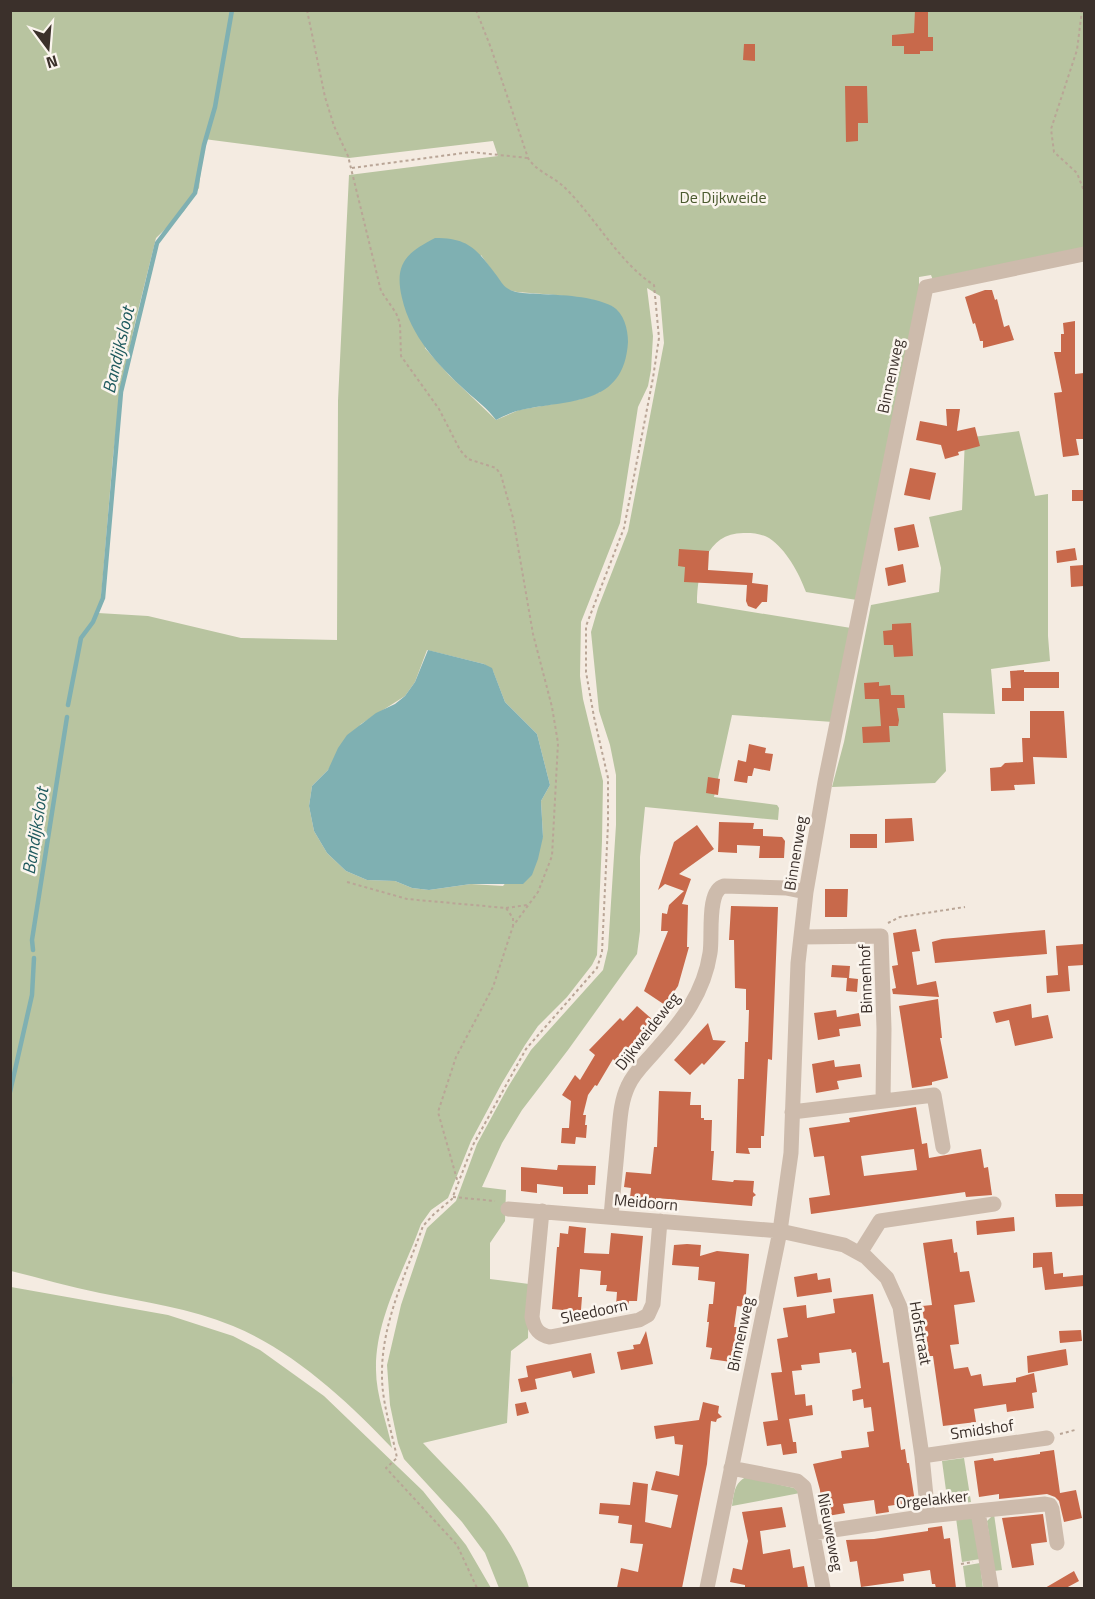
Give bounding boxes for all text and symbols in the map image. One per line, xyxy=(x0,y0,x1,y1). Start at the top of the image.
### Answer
north arrow xyxy=(18,18,78,78)
text: N xyxy=(43,49,61,75)
park label: De Dijkweide xyxy=(679,185,767,209)
water label: Bandijksloot xyxy=(95,302,142,396)
street label: Binnenweg xyxy=(870,337,910,415)
water label: Bandijksloot xyxy=(15,783,56,876)
street label: Binnenweg xyxy=(777,814,813,892)
street label: Binnenhof xyxy=(852,943,878,1014)
street label: Dijkweideweg xyxy=(609,987,685,1075)
street label: Meidoorn xyxy=(613,1187,679,1217)
street label: Sleedoorn xyxy=(558,1292,630,1330)
street label: Binnenweg xyxy=(720,1295,760,1373)
street label: Hofstraat xyxy=(904,1299,939,1367)
street label: Smidshof xyxy=(949,1413,1016,1445)
street label: Orgelakker xyxy=(895,1483,970,1515)
street label: Nieuweweg xyxy=(812,1491,850,1573)

